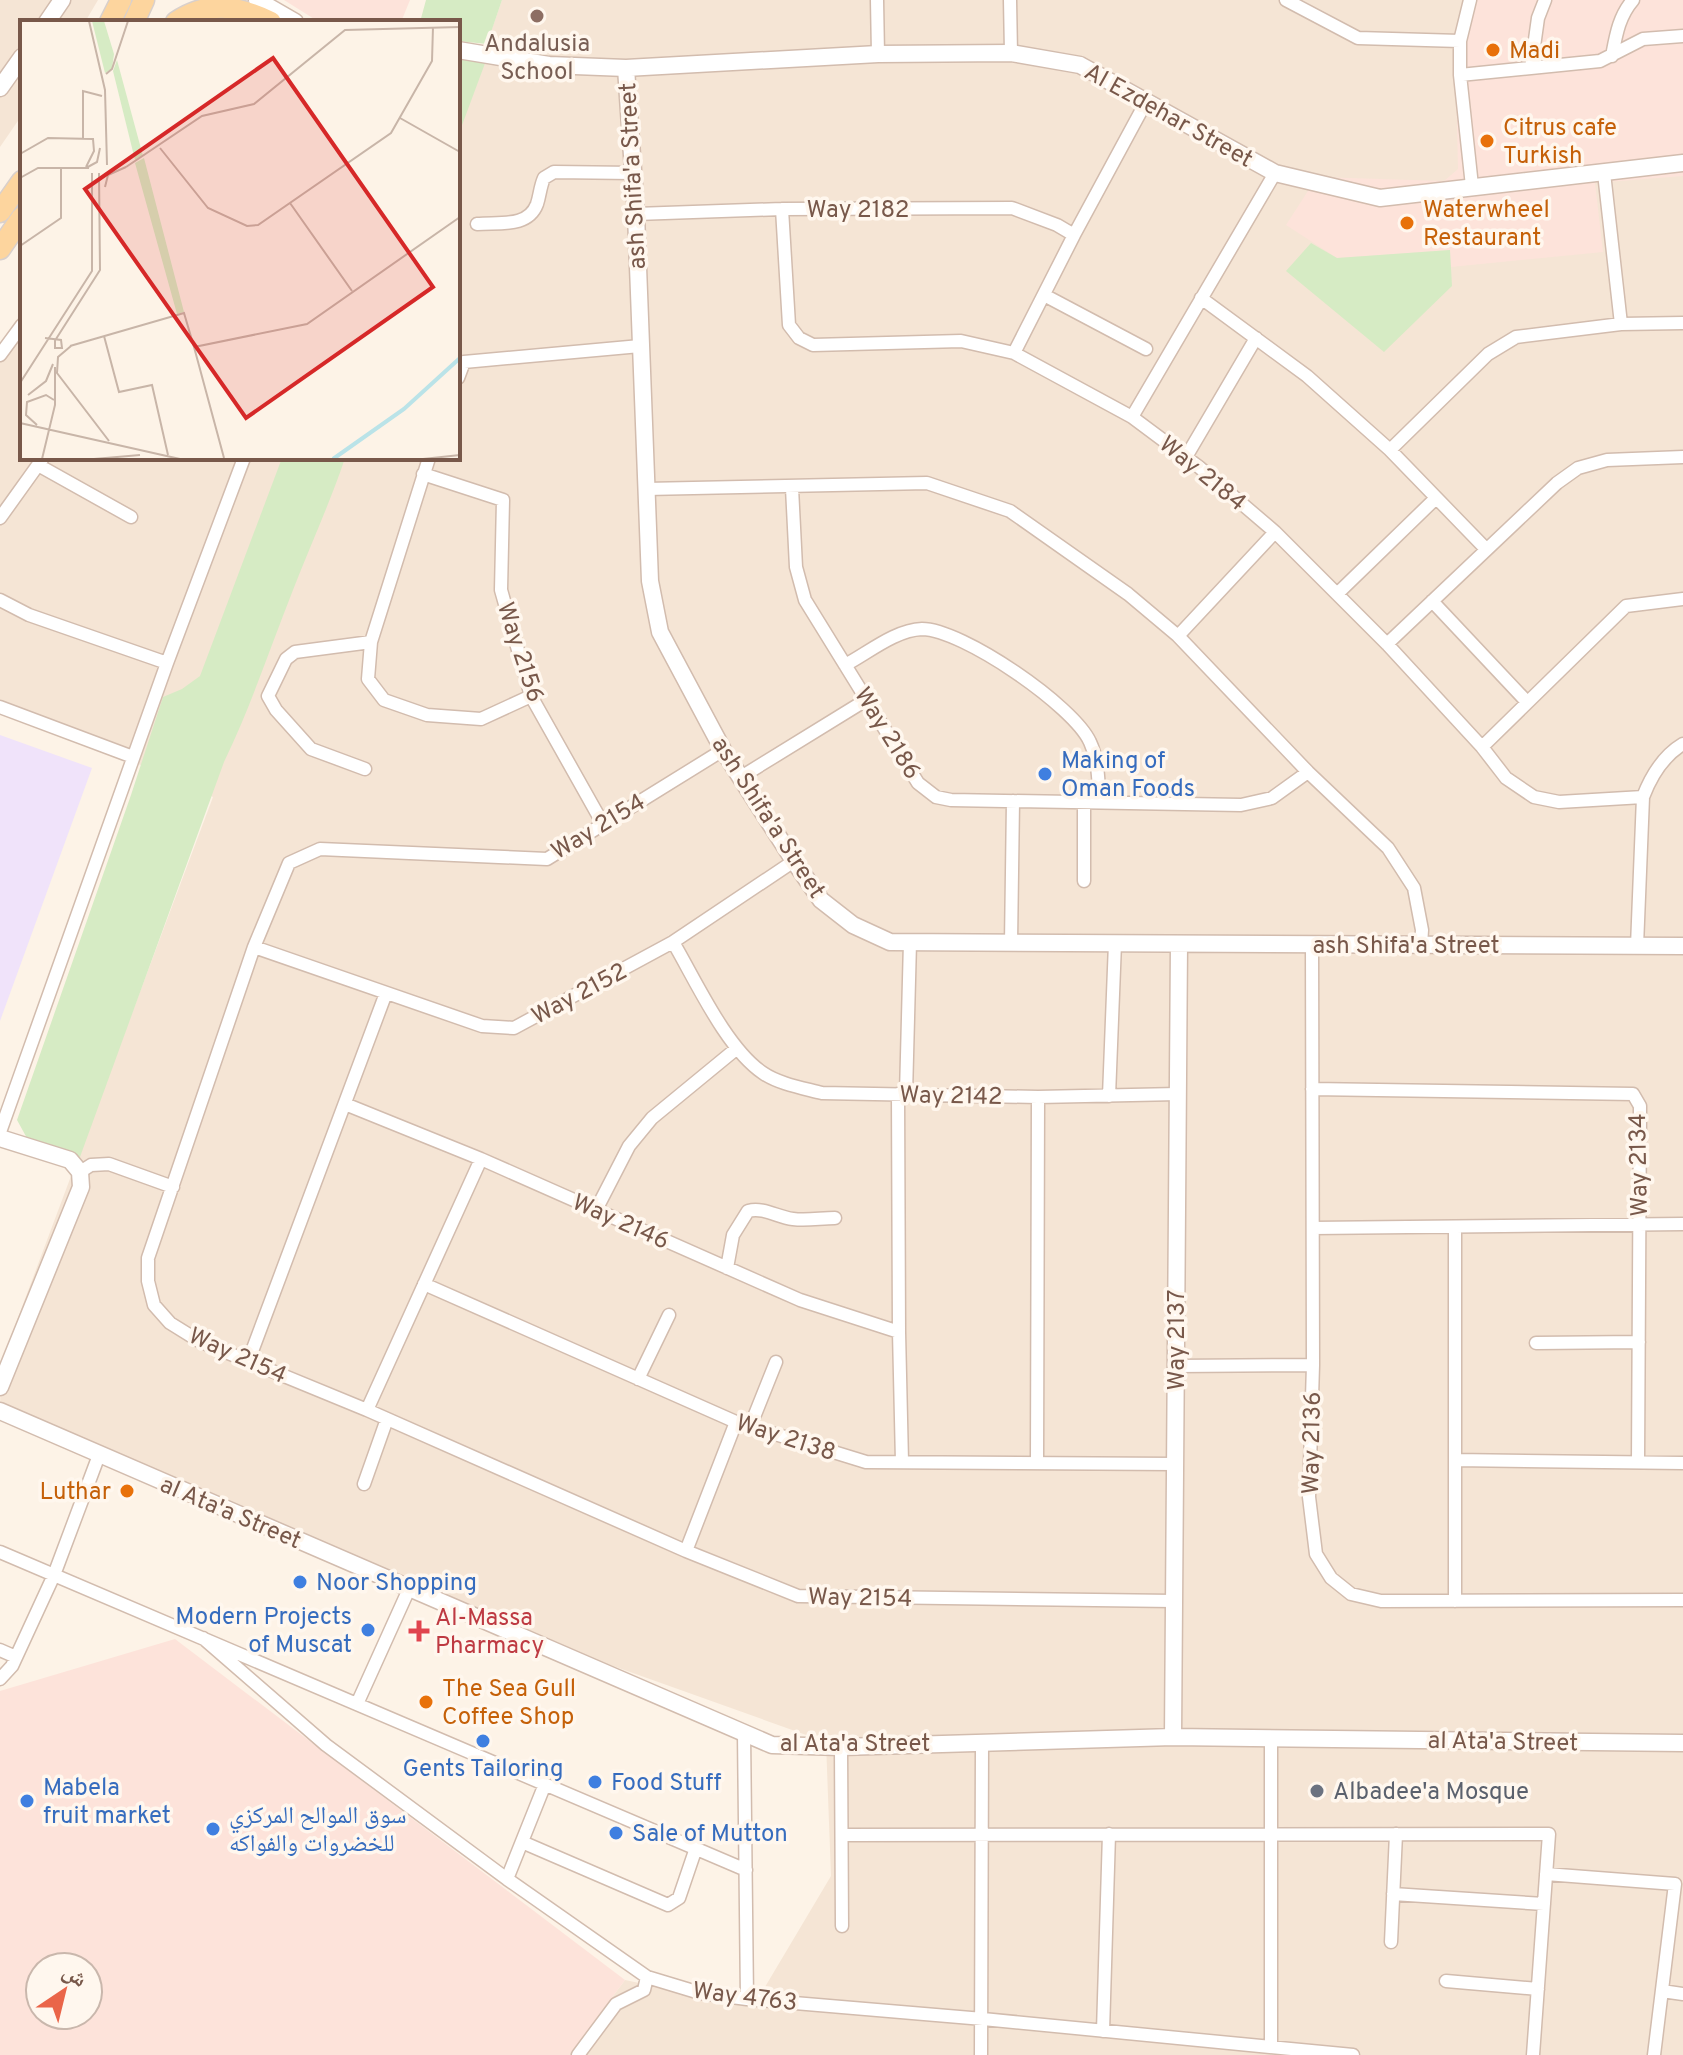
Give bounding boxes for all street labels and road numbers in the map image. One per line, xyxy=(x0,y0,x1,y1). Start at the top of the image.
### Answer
street label: Al Ezdehar Street xyxy=(1078,58,1258,176)
street label: ash Shifa'a Street xyxy=(614,82,654,270)
street label: Way 2182 xyxy=(807,196,910,226)
street label: Way 2184 xyxy=(1152,430,1251,519)
street label: Way 2156 xyxy=(489,599,549,706)
street label: Way 2186 xyxy=(846,682,926,786)
street label: ash Shifa'a Street xyxy=(704,731,831,905)
street label: Way 2154 xyxy=(547,788,652,867)
street label: ash Shifa'a Street xyxy=(1312,932,1500,962)
street label: Way 2152 xyxy=(527,957,633,1032)
street label: Way 2142 xyxy=(899,1081,1003,1113)
street label: Way 2134 xyxy=(1624,1113,1656,1217)
street label: Way 2146 xyxy=(567,1188,673,1257)
street label: Way 2137 xyxy=(1163,1290,1193,1390)
street label: Way 2154 xyxy=(183,1322,291,1392)
street label: Way 2136 xyxy=(1297,1391,1329,1495)
street label: Way 2138 xyxy=(732,1409,839,1469)
street label: al Ata'a Street xyxy=(155,1471,305,1557)
street label: Way 2154 xyxy=(808,1583,912,1615)
street label: al Ata'a Street xyxy=(1427,1727,1578,1759)
street label: al Ata'a Street xyxy=(780,1730,930,1760)
street label: Way 4763 xyxy=(691,1977,799,2019)

